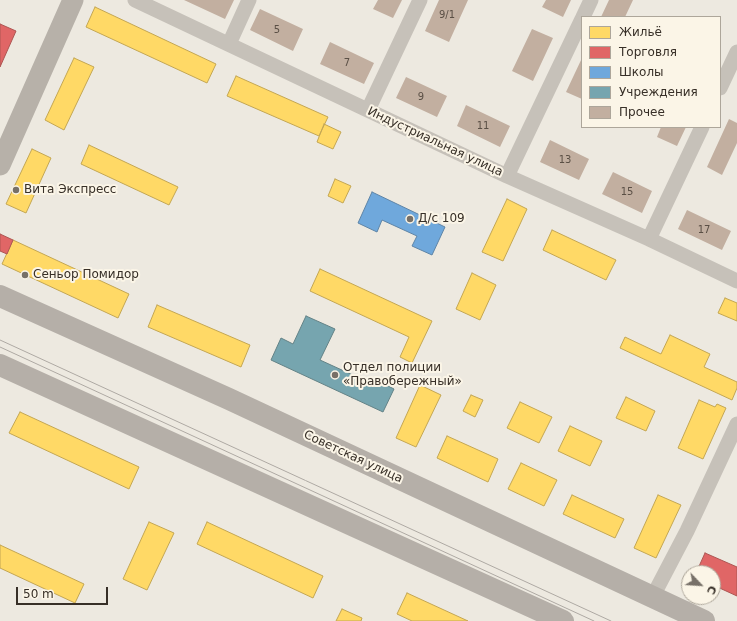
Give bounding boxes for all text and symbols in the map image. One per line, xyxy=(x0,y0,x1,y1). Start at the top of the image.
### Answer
house number: 9/1 xyxy=(439,9,455,21)
legend xyxy=(581,16,721,128)
house number: 5 xyxy=(274,24,280,36)
text: Жильё xyxy=(619,25,662,39)
text: Торговля xyxy=(619,45,677,59)
house number: 7 xyxy=(344,57,350,69)
text: Школы xyxy=(619,65,664,79)
text: Учреждения xyxy=(619,85,698,99)
house number: 9 xyxy=(418,91,424,103)
street label: Индустриальная улица xyxy=(365,104,505,180)
text: Прочее xyxy=(619,105,665,119)
house number: 11 xyxy=(477,120,489,132)
house number: 13 xyxy=(559,154,571,166)
place label: Вита Экспресс xyxy=(24,183,116,197)
marker: Вита Экспресс xyxy=(11,185,21,195)
house number: 15 xyxy=(621,186,633,198)
place label: Д/с 109 xyxy=(418,212,465,226)
marker: Д/с 109 xyxy=(405,214,415,224)
house number: 17 xyxy=(698,224,710,236)
place label: Сеньор Помидор xyxy=(33,268,139,282)
marker: Сеньор Помидор xyxy=(20,270,30,280)
place label: Отдел полиции «Правобережный» xyxy=(343,361,462,389)
marker: Отдел полиции «Правобережный» xyxy=(330,370,340,380)
street label: Советская улица xyxy=(301,428,405,486)
north arrow xyxy=(681,565,721,605)
scale bar xyxy=(18,579,110,605)
text: С xyxy=(704,583,719,596)
text: 50 m xyxy=(23,587,54,601)

